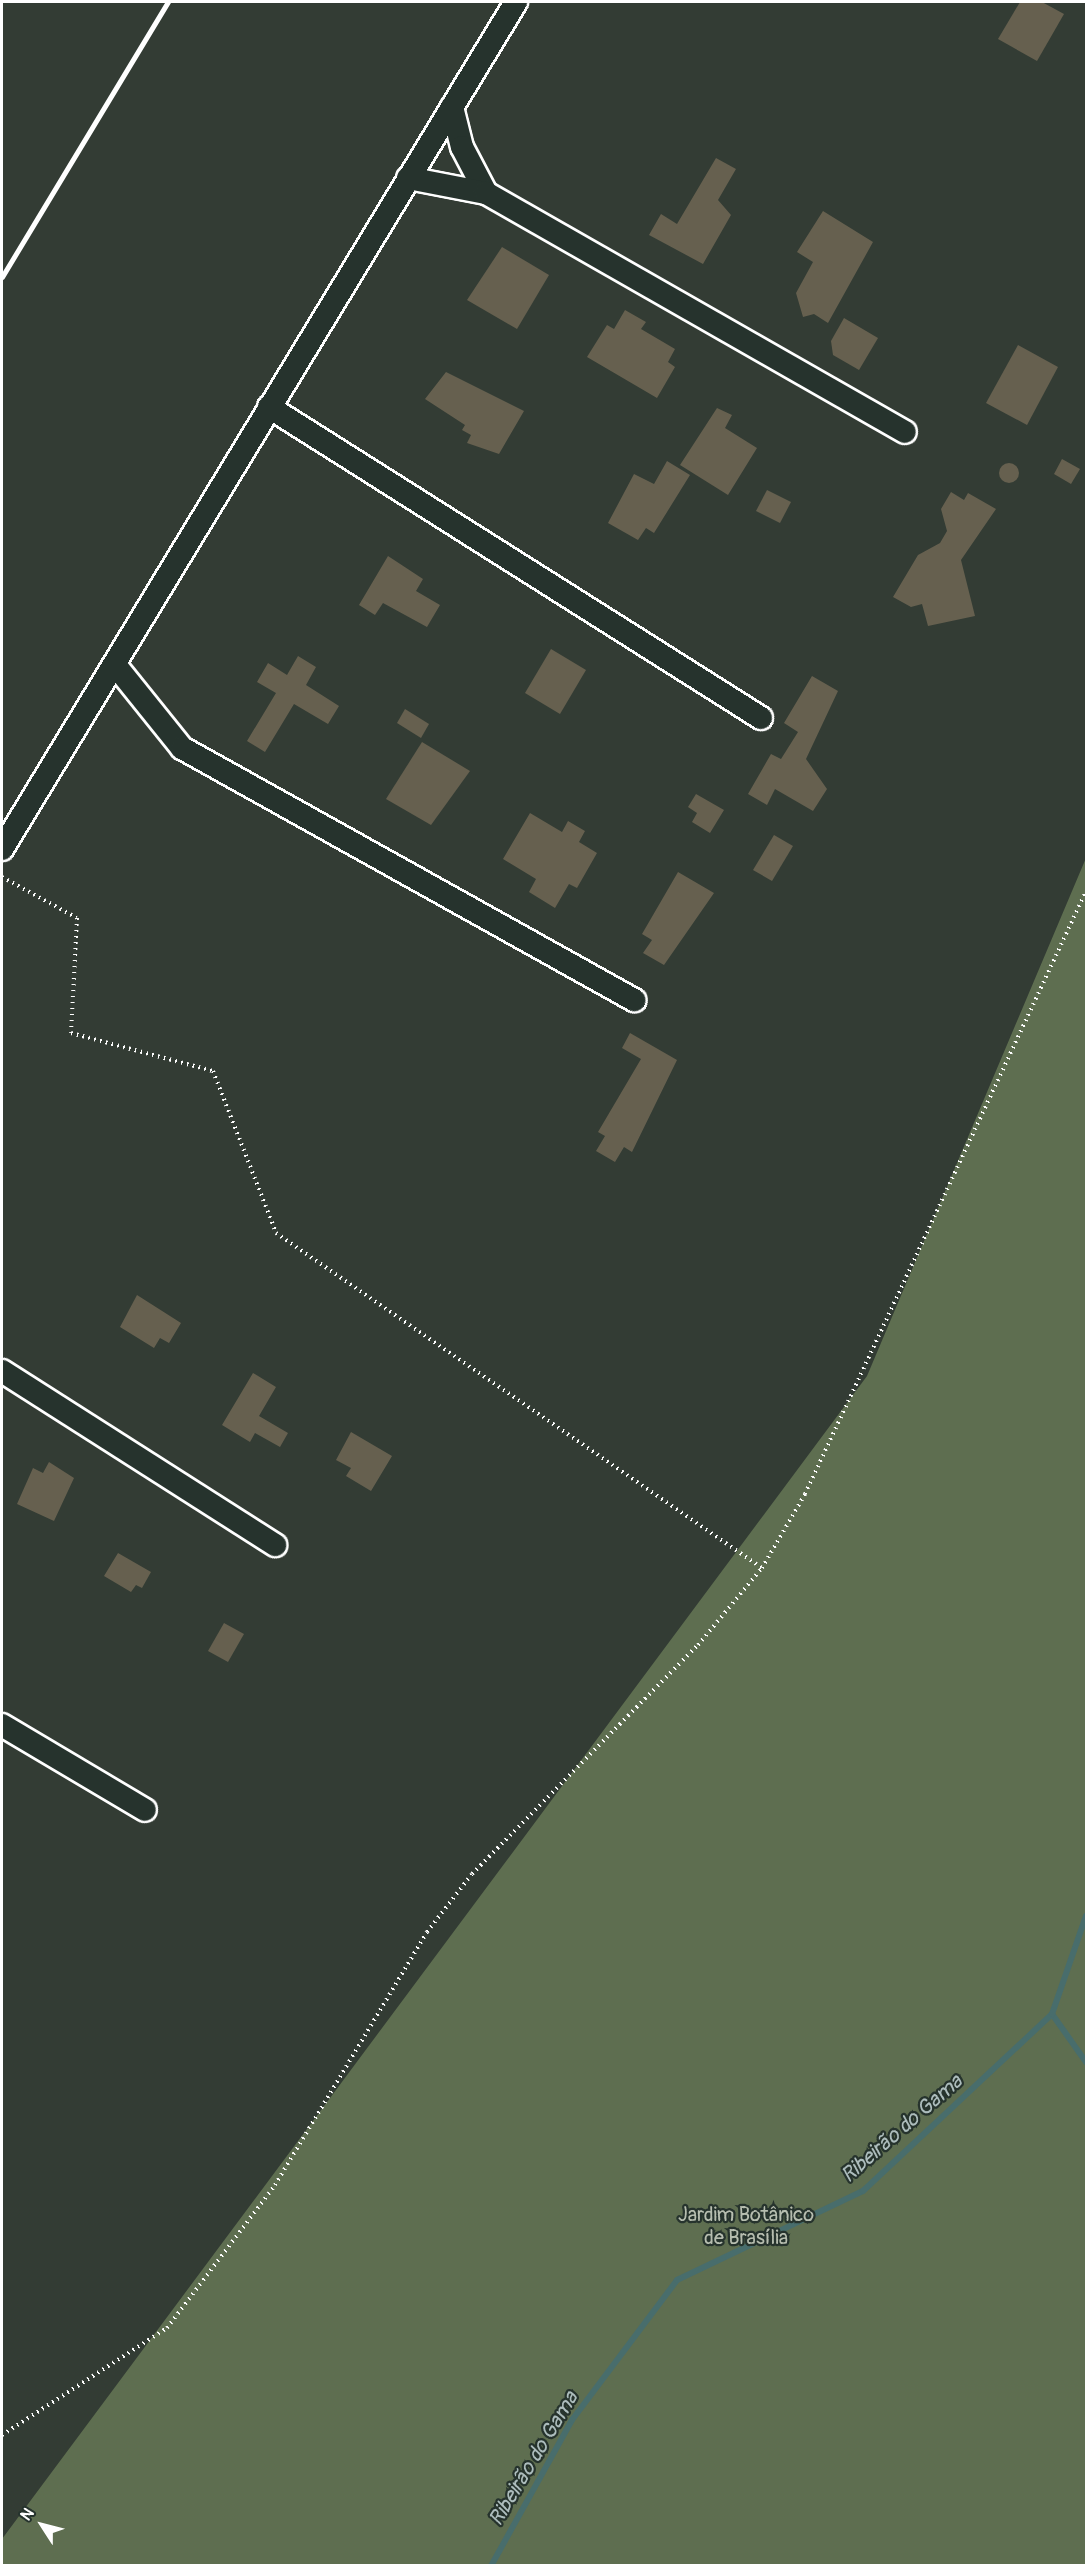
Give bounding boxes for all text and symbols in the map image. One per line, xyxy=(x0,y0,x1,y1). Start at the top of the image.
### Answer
water label: Ribeirão do Gama xyxy=(836,2070,968,2188)
park label: Jardim Botânico de Brasília xyxy=(678,2202,814,2249)
water label: Ribeirão do Gama xyxy=(484,2387,584,2531)
north arrow xyxy=(12,2495,72,2555)
text: N xyxy=(16,2504,39,2525)

